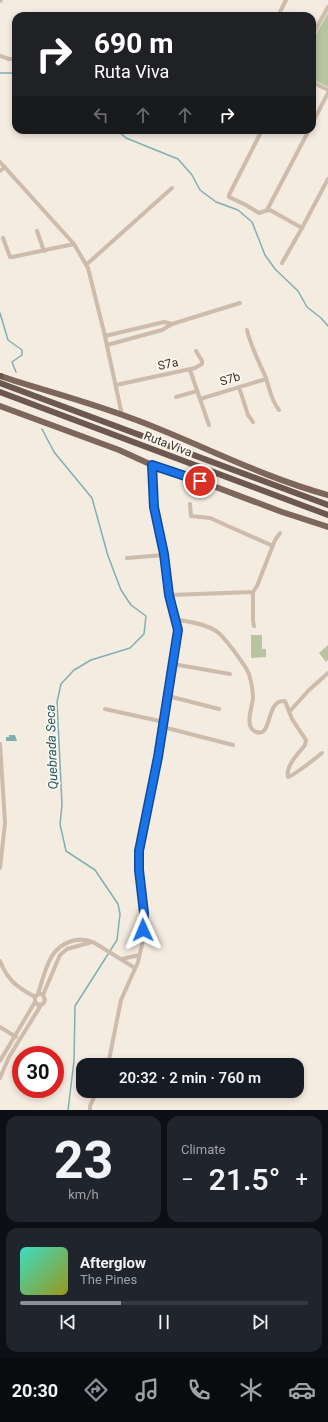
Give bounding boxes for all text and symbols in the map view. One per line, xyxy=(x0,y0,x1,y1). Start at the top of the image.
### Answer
text: 690 m xyxy=(94,27,173,60)
icon: right xyxy=(28,28,80,80)
text: Ruta Viva xyxy=(94,61,169,82)
icon: left xyxy=(90,104,112,126)
icon: ahead xyxy=(132,104,154,126)
icon: ahead xyxy=(174,104,196,126)
icon: right xyxy=(216,104,238,126)
street label: S7a xyxy=(157,355,179,373)
street label: S7b xyxy=(218,369,242,389)
street label: Ruta Viva xyxy=(142,428,194,460)
pin xyxy=(183,464,217,498)
icon: arrive xyxy=(189,470,211,492)
water label: Quebrada Seca xyxy=(43,704,60,790)
position arrow xyxy=(122,909,164,951)
speed limit sign: 30 xyxy=(12,1046,64,1098)
text: 20:32 · 2 min · 760 m xyxy=(119,1069,261,1087)
text: 23 xyxy=(54,1130,113,1191)
text: Climate xyxy=(181,1142,225,1157)
text: 21.5° xyxy=(209,1162,280,1197)
text: − xyxy=(181,1167,194,1192)
text: + xyxy=(296,1167,308,1192)
text: km/h xyxy=(68,1187,99,1202)
text: Afterglow xyxy=(80,1254,146,1272)
text: The Pines xyxy=(80,1272,137,1287)
icon: previous xyxy=(57,1311,79,1333)
icon: pause xyxy=(153,1311,175,1333)
icon: next xyxy=(249,1311,271,1333)
icon: directions xyxy=(82,1376,110,1404)
icon: music xyxy=(133,1376,161,1404)
icon: phone xyxy=(185,1376,213,1404)
icon: climate xyxy=(237,1376,265,1404)
icon: car xyxy=(288,1376,316,1404)
text: 20:30 xyxy=(12,1380,58,1401)

